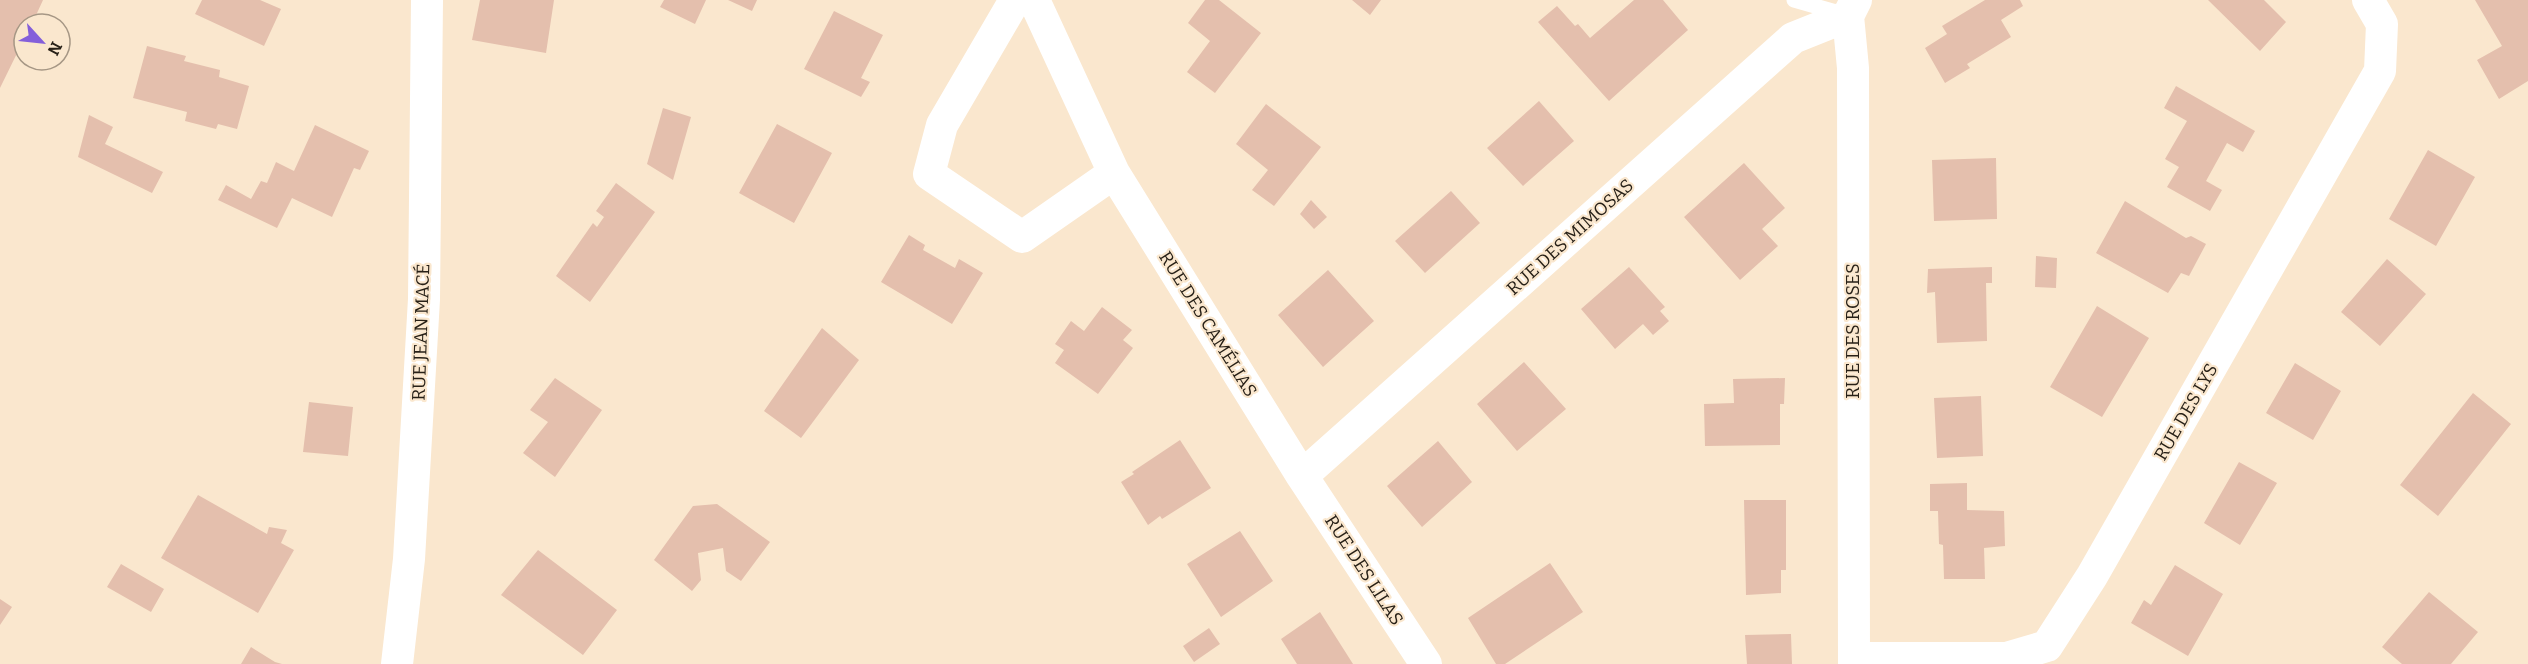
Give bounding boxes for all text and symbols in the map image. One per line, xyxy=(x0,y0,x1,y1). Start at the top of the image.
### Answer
north arrow xyxy=(12,12,72,72)
text: N xyxy=(44,39,66,58)
street label: RUE DES MIMOSAS xyxy=(1502,174,1638,300)
street label: RUE DES CAMÉLIAS xyxy=(1154,247,1263,401)
street label: RUE JEAN MACÉ xyxy=(407,263,434,401)
street label: RUE DES ROSES xyxy=(1842,263,1864,399)
street label: RUE DES LYS xyxy=(2149,360,2223,464)
street label: RUE DES LILAS xyxy=(1320,511,1408,629)

